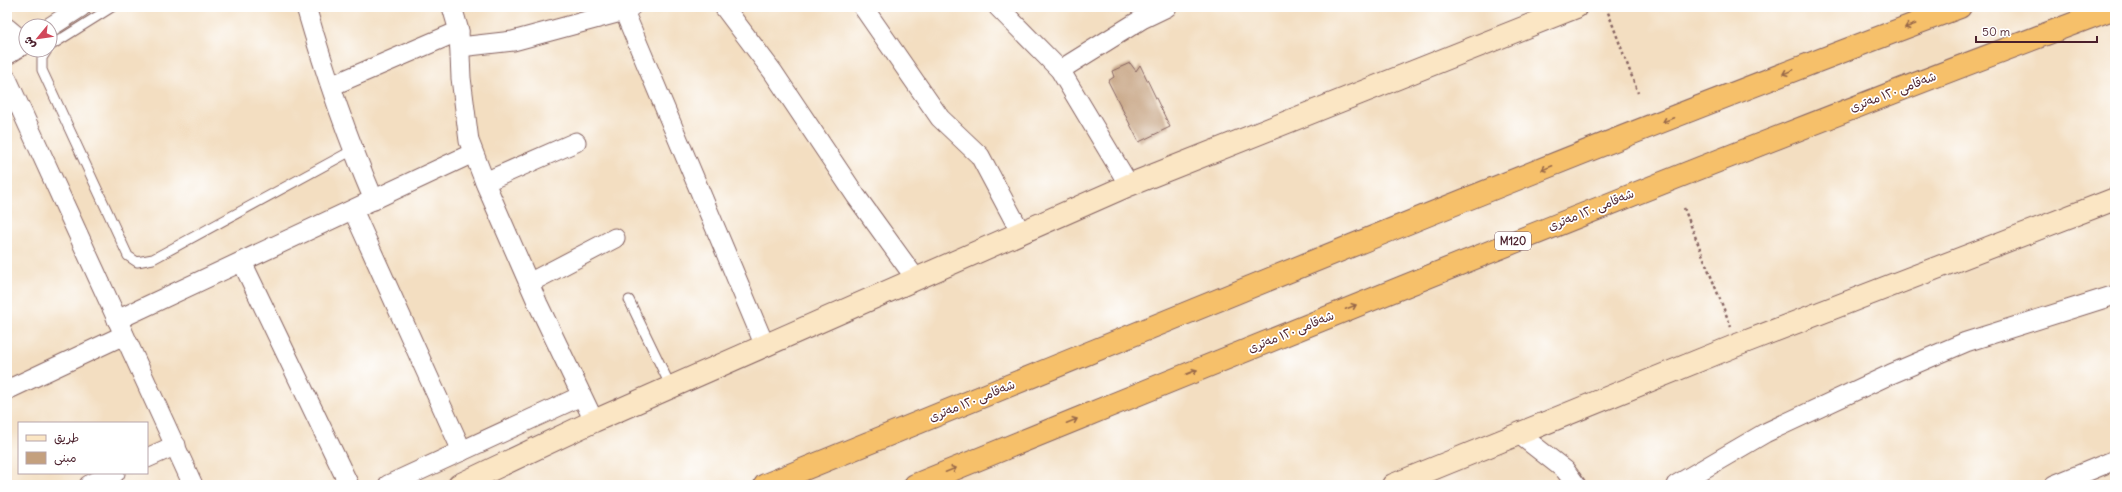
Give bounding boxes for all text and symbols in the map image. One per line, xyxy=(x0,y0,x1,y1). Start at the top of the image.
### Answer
north arrow xyxy=(18,18,58,58)
scale bar xyxy=(1976,18,2097,44)
one-way arrow xyxy=(1904,22,1916,30)
text: 50 m xyxy=(1982,24,2011,39)
text: ش xyxy=(20,34,38,52)
one-way arrow xyxy=(1783,68,1795,76)
street label: شەقامی ١٢٠ مەتری xyxy=(1847,68,1939,116)
one-way arrow xyxy=(1662,117,1674,124)
one-way arrow xyxy=(1541,165,1553,173)
street label: شەقامی ١٢٠ مەتری xyxy=(1546,185,1636,235)
road number: M120 xyxy=(1495,232,1531,250)
one-way arrow xyxy=(1345,303,1357,310)
street label: شەقامی ١٢٠ مەتری xyxy=(1246,307,1336,357)
one-way arrow xyxy=(1186,368,1198,376)
street label: شەقامی ١٢٠ مەتری xyxy=(927,376,1017,426)
one-way arrow xyxy=(1065,417,1077,425)
legend xyxy=(18,422,148,474)
text: طريق xyxy=(54,430,79,445)
text: مبنى xyxy=(54,450,77,466)
one-way arrow xyxy=(945,466,957,474)

